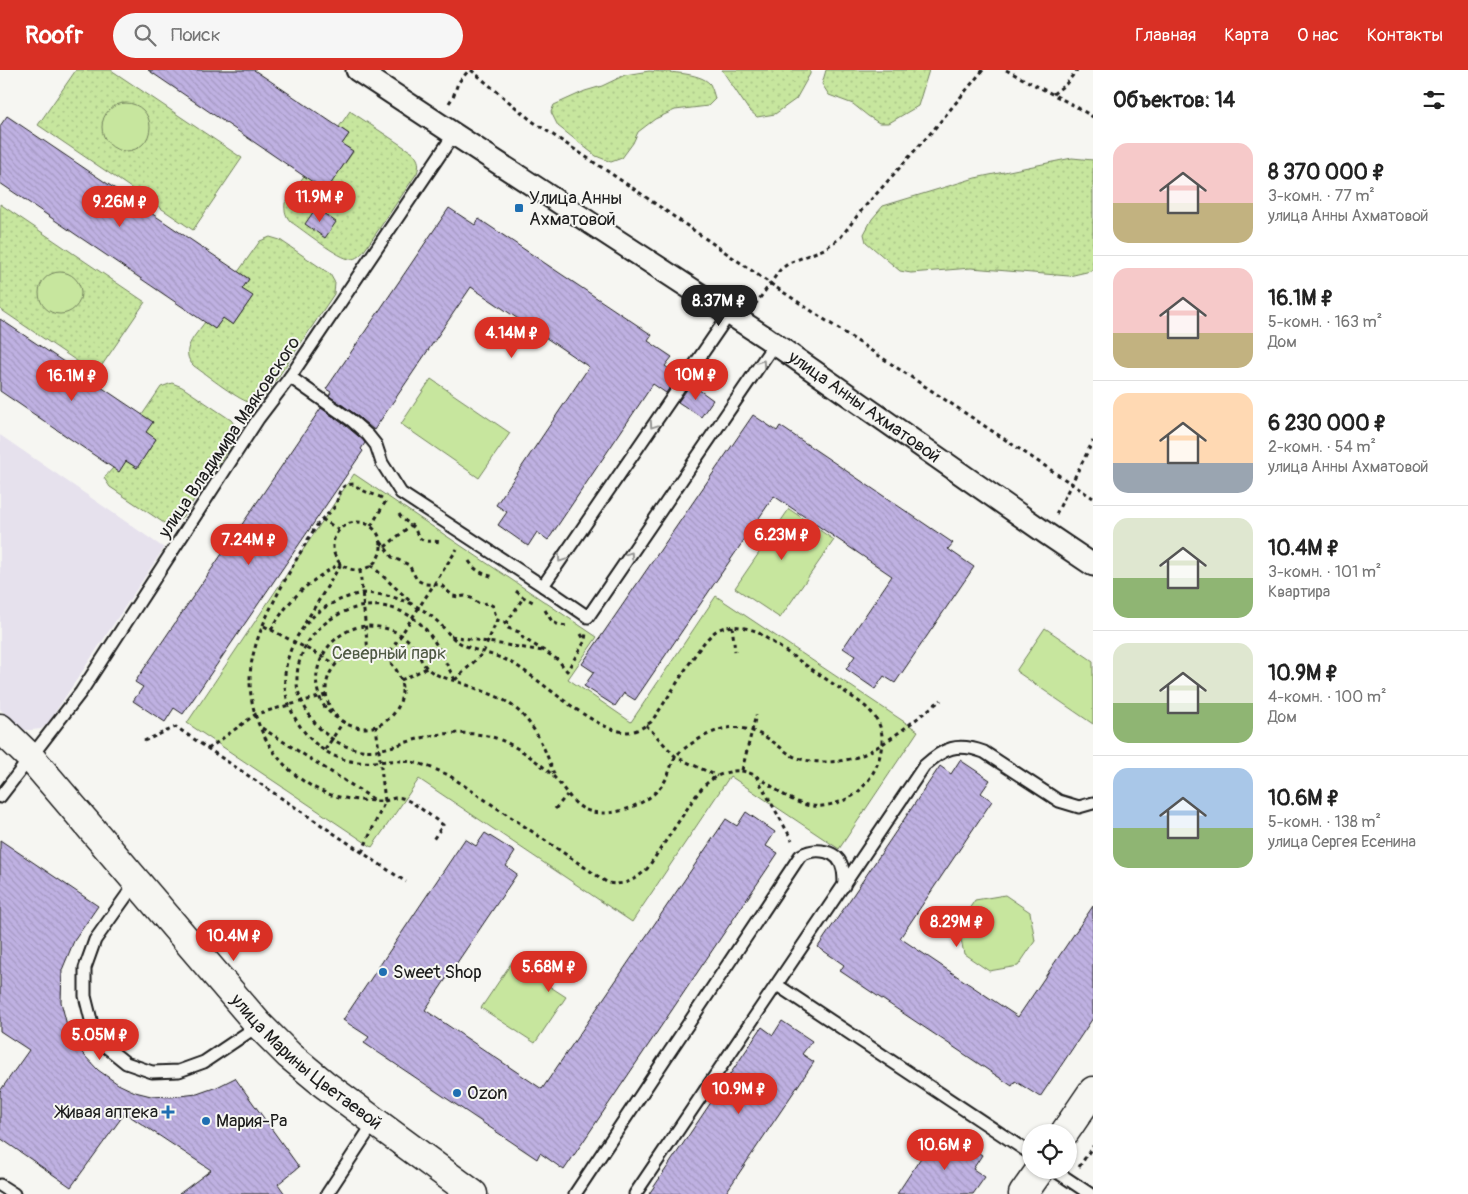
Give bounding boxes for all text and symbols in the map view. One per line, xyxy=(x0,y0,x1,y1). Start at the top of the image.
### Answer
search box xyxy=(113,13,463,58)
text: Roofr xyxy=(25,21,83,50)
icon: search xyxy=(131,21,159,49)
text: Поиск xyxy=(171,23,221,47)
text: Главная xyxy=(1135,24,1196,47)
text: Карта xyxy=(1224,24,1269,47)
text: О нас xyxy=(1297,24,1339,47)
text: Контакты xyxy=(1367,24,1443,47)
icon: filters xyxy=(1420,86,1448,114)
text: Объектов: 14 xyxy=(1113,87,1235,114)
text: 8 370 000 ₽ xyxy=(1268,159,1385,186)
icon: home xyxy=(1153,163,1213,223)
pin: 11.9M ₽ xyxy=(274,180,366,223)
pin: 9.26M ₽ xyxy=(74,186,166,228)
text: 3-комн. · 77 m² xyxy=(1268,186,1375,206)
text: 11.9M ₽ xyxy=(296,187,344,207)
place label: Улица Анны Ахматовой xyxy=(529,187,622,231)
text: 9.26M ₽ xyxy=(93,192,147,212)
marker: Улица Анны Ахматовой xyxy=(513,202,525,214)
text: улица Анны Ахматовой xyxy=(1268,206,1429,226)
pin: 8.37M ₽ xyxy=(673,284,765,327)
text: 16.1M ₽ xyxy=(1268,285,1334,312)
icon: home xyxy=(1153,288,1213,348)
text: 8.37M ₽ xyxy=(692,291,746,311)
text: 5-комн. · 163 m² xyxy=(1268,312,1382,332)
pin: 4.14M ₽ xyxy=(466,316,558,359)
text: 4.14M ₽ xyxy=(486,323,538,343)
street label: улица Владимира Маяковского xyxy=(153,332,306,543)
text: Дом xyxy=(1268,332,1297,352)
street label: улица Анны Ахматовой xyxy=(783,345,945,468)
pin: 10M ₽ xyxy=(661,358,731,401)
one-way arrow xyxy=(756,359,765,369)
pin: 16.1M ₽ xyxy=(26,360,118,402)
text: 10M ₽ xyxy=(675,365,717,385)
text: 16.1M ₽ xyxy=(47,366,97,386)
text: 6 230 000 ₽ xyxy=(1268,410,1387,437)
icon: home xyxy=(1153,413,1213,473)
one-way arrow xyxy=(650,419,659,429)
text: 2-комн. · 54 m² xyxy=(1268,437,1376,457)
text: улица Анны Ахматовой xyxy=(1268,457,1429,477)
pin: 6.23M ₽ xyxy=(736,518,828,561)
pin: 7.24M ₽ xyxy=(203,524,295,566)
text: 6.23M ₽ xyxy=(755,525,809,545)
text: 7.24M ₽ xyxy=(222,530,276,550)
text: 10.4M ₽ xyxy=(1268,535,1340,562)
icon: home xyxy=(1153,538,1213,598)
one-way arrow xyxy=(624,551,634,560)
one-way arrow xyxy=(558,553,567,563)
text: 3-комн. · 101 m² xyxy=(1268,562,1381,582)
text: Квартира xyxy=(1268,582,1330,602)
park label: Северный парк xyxy=(332,642,446,665)
text: 10.9M ₽ xyxy=(1268,660,1338,687)
icon: home xyxy=(1153,663,1213,723)
text: 4-комн. · 100 m² xyxy=(1268,687,1386,707)
text: Дом xyxy=(1268,707,1297,727)
text: 10.6M ₽ xyxy=(1268,785,1340,812)
icon: home xyxy=(1153,788,1213,848)
text: 5-комн. · 138 m² xyxy=(1268,812,1381,832)
text: улица Сергея Есенина xyxy=(1268,832,1416,852)
pin: 8.29M ₽ xyxy=(911,906,1003,948)
text: 8.29M ₽ xyxy=(930,912,984,932)
pin: 10.4M ₽ xyxy=(188,920,280,962)
text: 10.4M ₽ xyxy=(207,926,261,946)
pin: 5.68M ₽ xyxy=(503,950,595,993)
text: 5.68M ₽ xyxy=(522,957,576,977)
place label: Sweet Shop xyxy=(393,961,482,984)
marker: Sweet Shop xyxy=(377,966,389,978)
street label: улица Марины Цветаевой xyxy=(225,988,386,1135)
pin: 5.05M ₽ xyxy=(54,1018,146,1061)
text: 5.05M ₽ xyxy=(72,1025,128,1045)
pin: 10.9M ₽ xyxy=(693,1072,785,1115)
text: 10.9M ₽ xyxy=(712,1079,766,1099)
place label: Ozon xyxy=(467,1082,507,1105)
marker: Ozon xyxy=(451,1087,463,1099)
place label: Живая аптека xyxy=(54,1101,158,1124)
marker: Живая аптека xyxy=(162,1106,174,1118)
place label: Мария-Ра xyxy=(216,1110,287,1133)
marker: Мария-Ра xyxy=(200,1115,212,1127)
map controls xyxy=(1022,1124,1077,1179)
button: locate xyxy=(1022,1124,1077,1179)
pin: 10.6M ₽ xyxy=(899,1128,991,1171)
text: 10.6M ₽ xyxy=(918,1135,972,1155)

